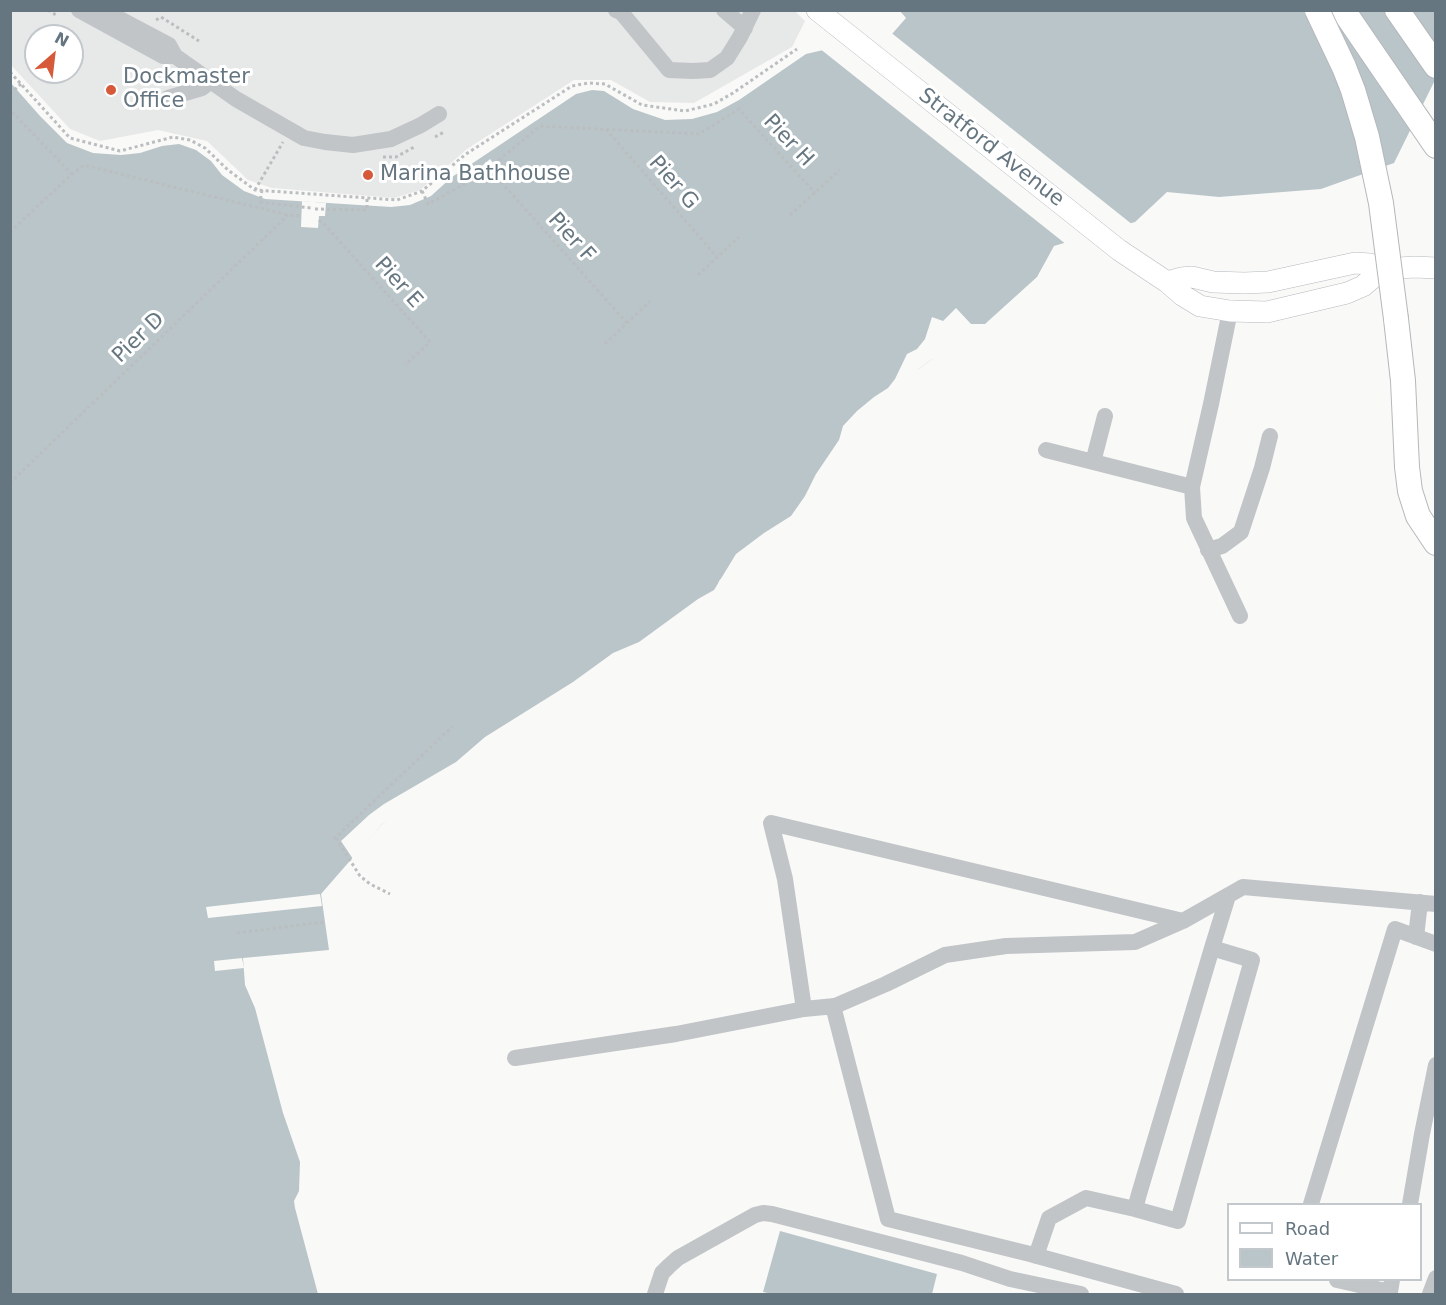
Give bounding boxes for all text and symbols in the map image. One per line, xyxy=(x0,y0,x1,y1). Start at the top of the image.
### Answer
north arrow xyxy=(24,24,84,84)
text: N xyxy=(51,28,72,51)
place label: Dockmaster Office xyxy=(123,65,250,115)
marker: Dockmaster Office xyxy=(104,83,118,97)
street label: Stratford Avenue xyxy=(913,83,1069,213)
street label: Pier H xyxy=(758,110,818,172)
street label: Pier G xyxy=(643,151,703,215)
place label: Marina Bathhouse xyxy=(380,162,570,188)
marker: Marina Bathhouse xyxy=(361,168,375,182)
street label: Pier F xyxy=(542,208,600,268)
street label: Pier E xyxy=(369,252,427,314)
street label: Pier D xyxy=(108,307,170,369)
legend xyxy=(1227,1203,1422,1281)
text: Road xyxy=(1285,1218,1330,1239)
text: Water xyxy=(1285,1248,1338,1269)

